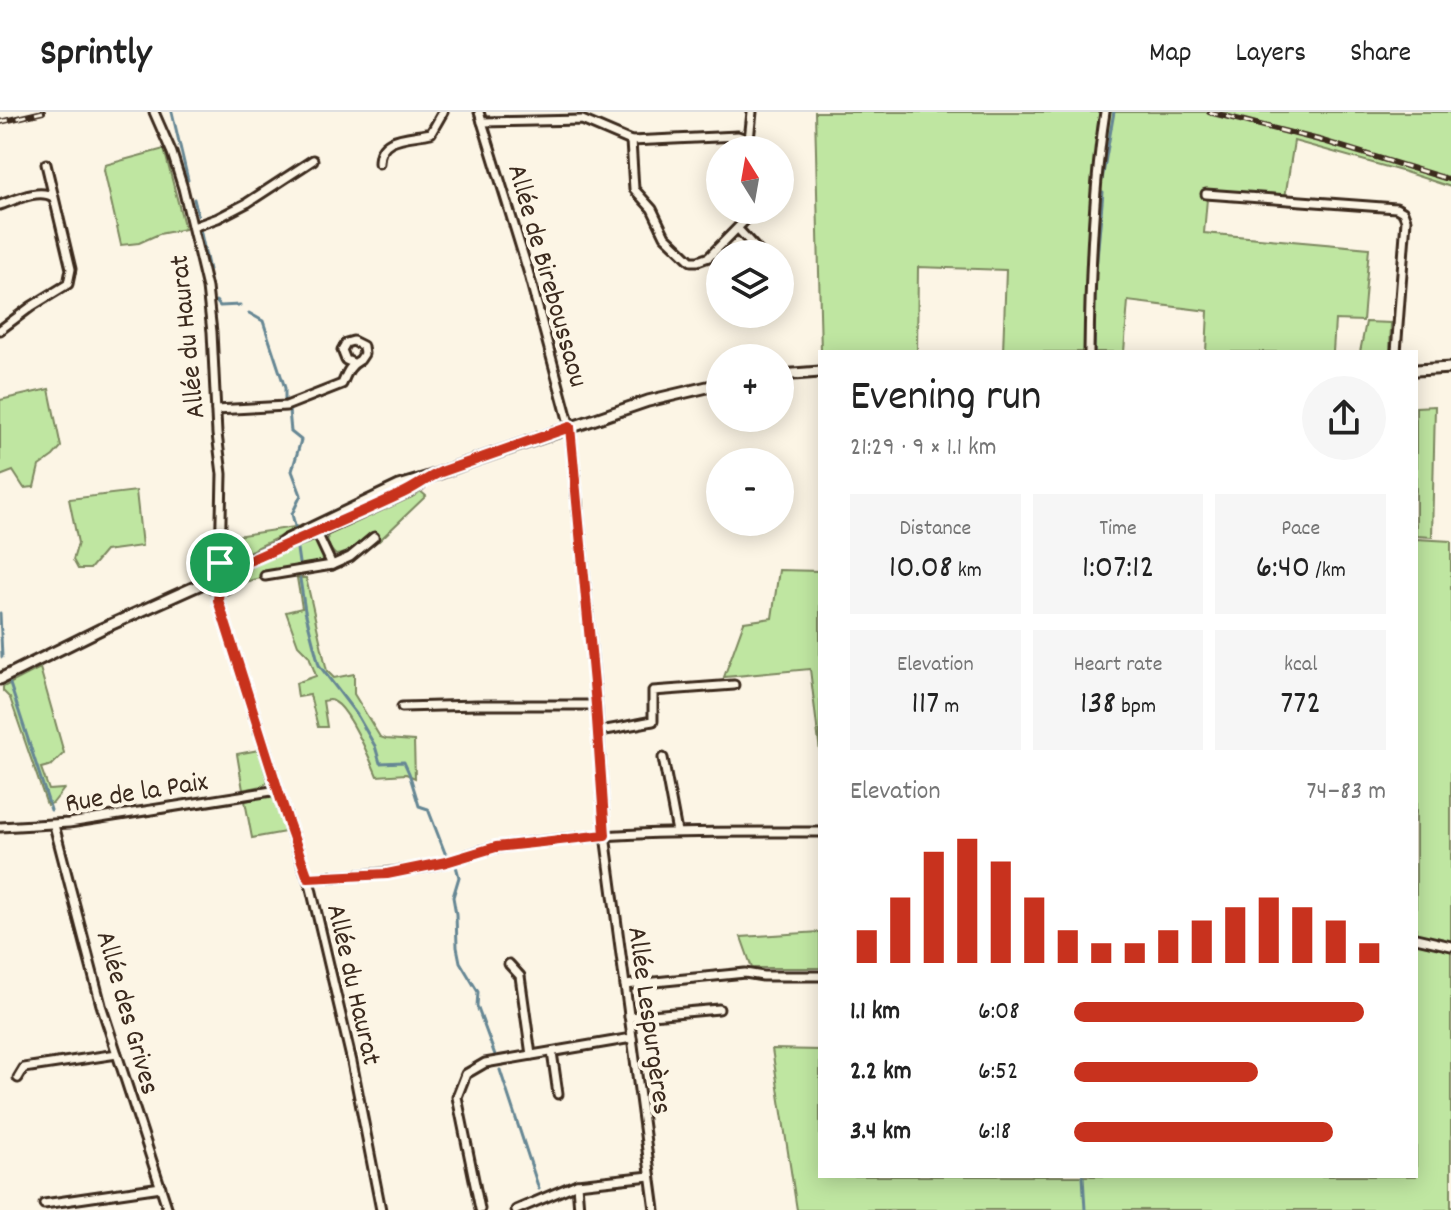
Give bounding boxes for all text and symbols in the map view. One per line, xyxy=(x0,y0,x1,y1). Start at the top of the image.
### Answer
text: Sprintly xyxy=(40,28,151,83)
text: Map xyxy=(1149,35,1192,75)
text: Layers xyxy=(1236,35,1306,75)
text: Share xyxy=(1350,35,1411,75)
north arrow xyxy=(706,136,794,224)
map controls xyxy=(706,136,794,536)
street label: Allée de Bireboussaou xyxy=(494,160,596,393)
button: layers xyxy=(706,240,794,328)
street label: Allée du Haurat xyxy=(161,253,218,420)
button: + xyxy=(706,344,794,432)
text: Evening run xyxy=(850,368,1041,431)
button: share xyxy=(1302,376,1386,460)
text: 21:29 · 9 × 1.1 km xyxy=(850,430,997,467)
button: − xyxy=(706,448,794,536)
text: Distance xyxy=(899,514,971,545)
text: Time xyxy=(1099,514,1137,545)
text: Pace xyxy=(1281,514,1320,545)
pin xyxy=(186,529,254,597)
icon: arrive xyxy=(198,541,242,585)
text: 10.08 xyxy=(889,545,953,594)
text: 1:07:12 xyxy=(1082,545,1154,594)
text: 6:40 xyxy=(1255,545,1310,594)
text: km xyxy=(953,556,982,587)
text: /km xyxy=(1310,556,1346,587)
text: Elevation xyxy=(897,650,974,681)
text: Heart rate xyxy=(1074,650,1162,681)
text: kcal xyxy=(1284,650,1317,681)
text: 117 xyxy=(911,681,939,730)
text: 138 xyxy=(1080,681,1116,730)
text: 772 xyxy=(1280,681,1321,730)
text: m xyxy=(939,692,959,723)
text: bpm xyxy=(1116,692,1156,723)
street label: Rue de la Paix xyxy=(63,764,211,826)
text: Elevation xyxy=(850,774,940,811)
text: 74–83 m xyxy=(1307,774,1386,811)
street label: Allée du Haurat xyxy=(313,901,389,1070)
street label: Allée Lespurgères xyxy=(614,924,680,1117)
street label: Allée des Grives xyxy=(83,927,168,1100)
text: 1.1 km xyxy=(850,994,900,1031)
text: 6:08 xyxy=(978,994,1020,1031)
text: 2.2 km xyxy=(850,1054,912,1091)
text: 6:52 xyxy=(978,1054,1018,1091)
text: 3.4 km xyxy=(850,1114,911,1151)
text: 6:18 xyxy=(978,1114,1011,1151)

